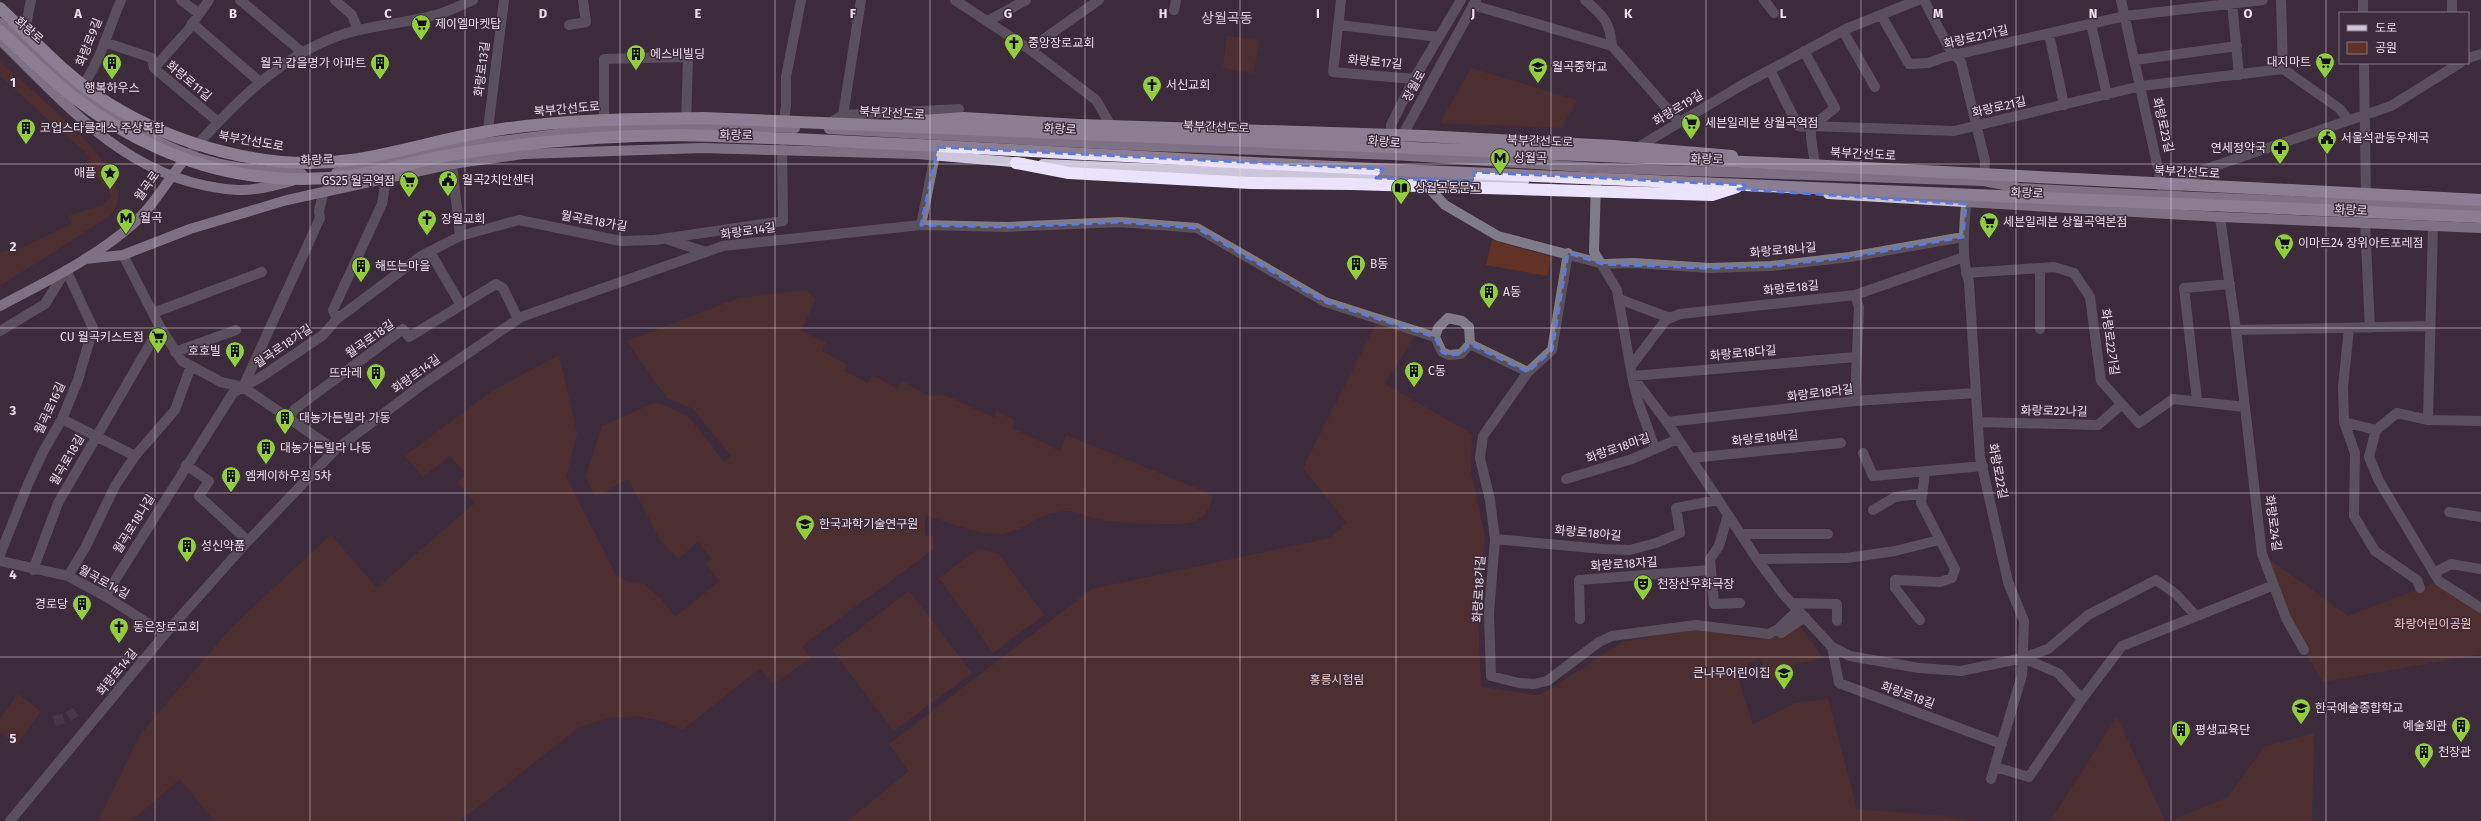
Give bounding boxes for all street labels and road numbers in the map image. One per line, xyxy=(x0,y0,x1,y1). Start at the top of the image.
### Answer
street label: 화랑로 xyxy=(12,14,46,46)
street label: 화랑로9길 xyxy=(73,16,105,68)
street label: 화랑로21가길 xyxy=(1942,23,2010,51)
street label: 화랑로13길 xyxy=(472,41,492,97)
street label: 화랑로17길 xyxy=(1347,53,1403,71)
street label: 화랑로11길 xyxy=(164,58,214,104)
street label: 장월로 xyxy=(1400,68,1428,104)
street label: 화랑로19길 xyxy=(1651,88,1705,128)
street label: 화랑로21길 xyxy=(1971,94,2027,120)
street label: 화랑로23길 xyxy=(2150,96,2176,154)
street label: 북부간선도로 xyxy=(533,99,601,119)
street label: 북부간선도로 xyxy=(859,104,925,122)
street label: 북부간선도로 xyxy=(1183,119,1249,135)
street label: 화랑로 xyxy=(1043,121,1077,137)
street label: 북부간선도로 xyxy=(217,128,285,154)
street label: 화랑로 xyxy=(719,128,753,142)
street label: 북부간선도로 xyxy=(1507,133,1573,149)
street label: 화랑로 xyxy=(1367,134,1401,150)
street label: 북부간선도로 xyxy=(1830,145,1896,163)
street label: 화랑로 xyxy=(1690,151,1724,167)
street label: 화랑로 xyxy=(300,152,334,168)
street label: 북부간선도로 xyxy=(2154,163,2220,181)
street label: 월곡로 xyxy=(132,168,162,204)
street label: 화랑로 xyxy=(2010,185,2044,201)
street label: 화랑로 xyxy=(2334,202,2368,218)
street label: 월곡로18가길 xyxy=(560,208,628,234)
street label: 화랑로14길 xyxy=(719,220,777,242)
street label: 화랑로18나길 xyxy=(1749,240,1817,260)
street label: 화랑로18길 xyxy=(1762,278,1820,298)
street label: 화랑로22가길 xyxy=(2098,308,2122,376)
street label: 월곡로18길 xyxy=(343,317,397,361)
street label: 월곡로18가길 xyxy=(251,321,315,371)
street label: 화랑로18다길 xyxy=(1709,343,1777,363)
street label: 화랑로14길 xyxy=(389,352,443,396)
street label: 월곡로16길 xyxy=(32,380,68,436)
street label: 화랑로18라길 xyxy=(1786,382,1854,404)
street label: 화랑로22나길 xyxy=(2020,403,2088,419)
street label: 화랑로18바길 xyxy=(1731,428,1799,448)
street label: 화랑로18마길 xyxy=(1584,430,1652,466)
street label: 월곡로18길 xyxy=(47,432,87,488)
street label: 화랑로22길 xyxy=(1986,442,2010,500)
street label: 월곡로18나길 xyxy=(110,492,158,556)
street label: 화랑로24길 xyxy=(2262,494,2284,552)
street label: 화랑로18아길 xyxy=(1554,523,1622,543)
street label: 화랑로18가길 xyxy=(1470,555,1488,623)
street label: 화랑로18자길 xyxy=(1590,555,1658,573)
street label: 월곡로14길 xyxy=(76,562,132,602)
street label: 화랑로14길 xyxy=(94,646,140,698)
street label: 화랑로18길 xyxy=(1879,679,1937,711)

